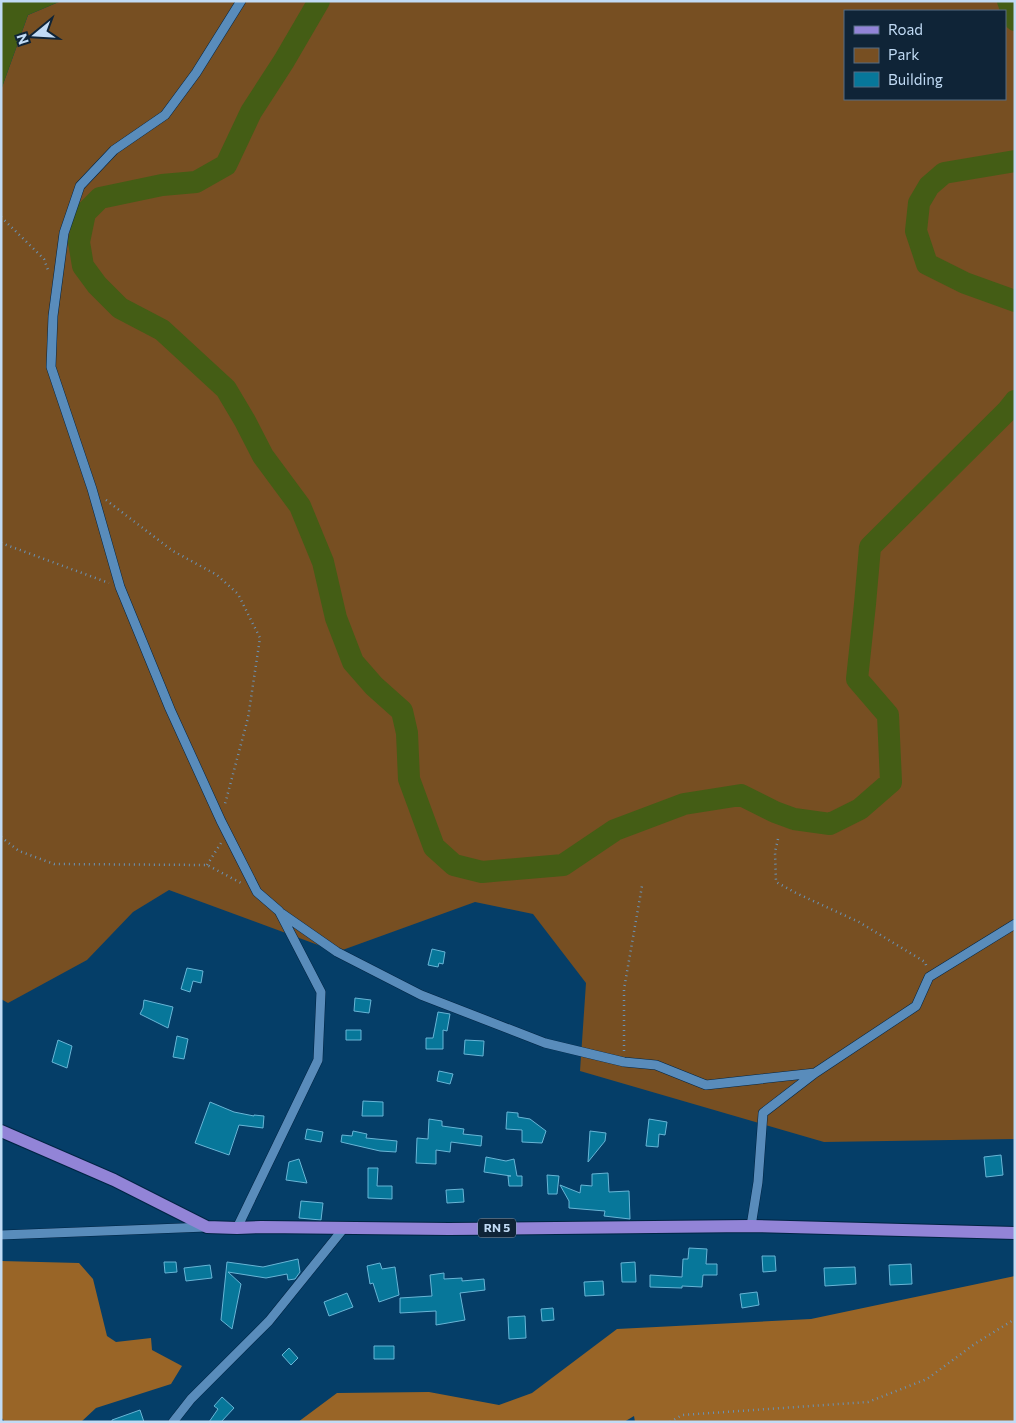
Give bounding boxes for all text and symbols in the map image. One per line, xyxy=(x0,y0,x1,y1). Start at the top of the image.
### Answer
north arrow xyxy=(10,10,60,60)
legend xyxy=(844,10,1006,100)
text: Road xyxy=(888,20,923,38)
text: N xyxy=(12,32,32,47)
text: Park xyxy=(888,45,919,63)
text: Building xyxy=(888,70,943,88)
road number: RN 5 xyxy=(478,1218,516,1238)

